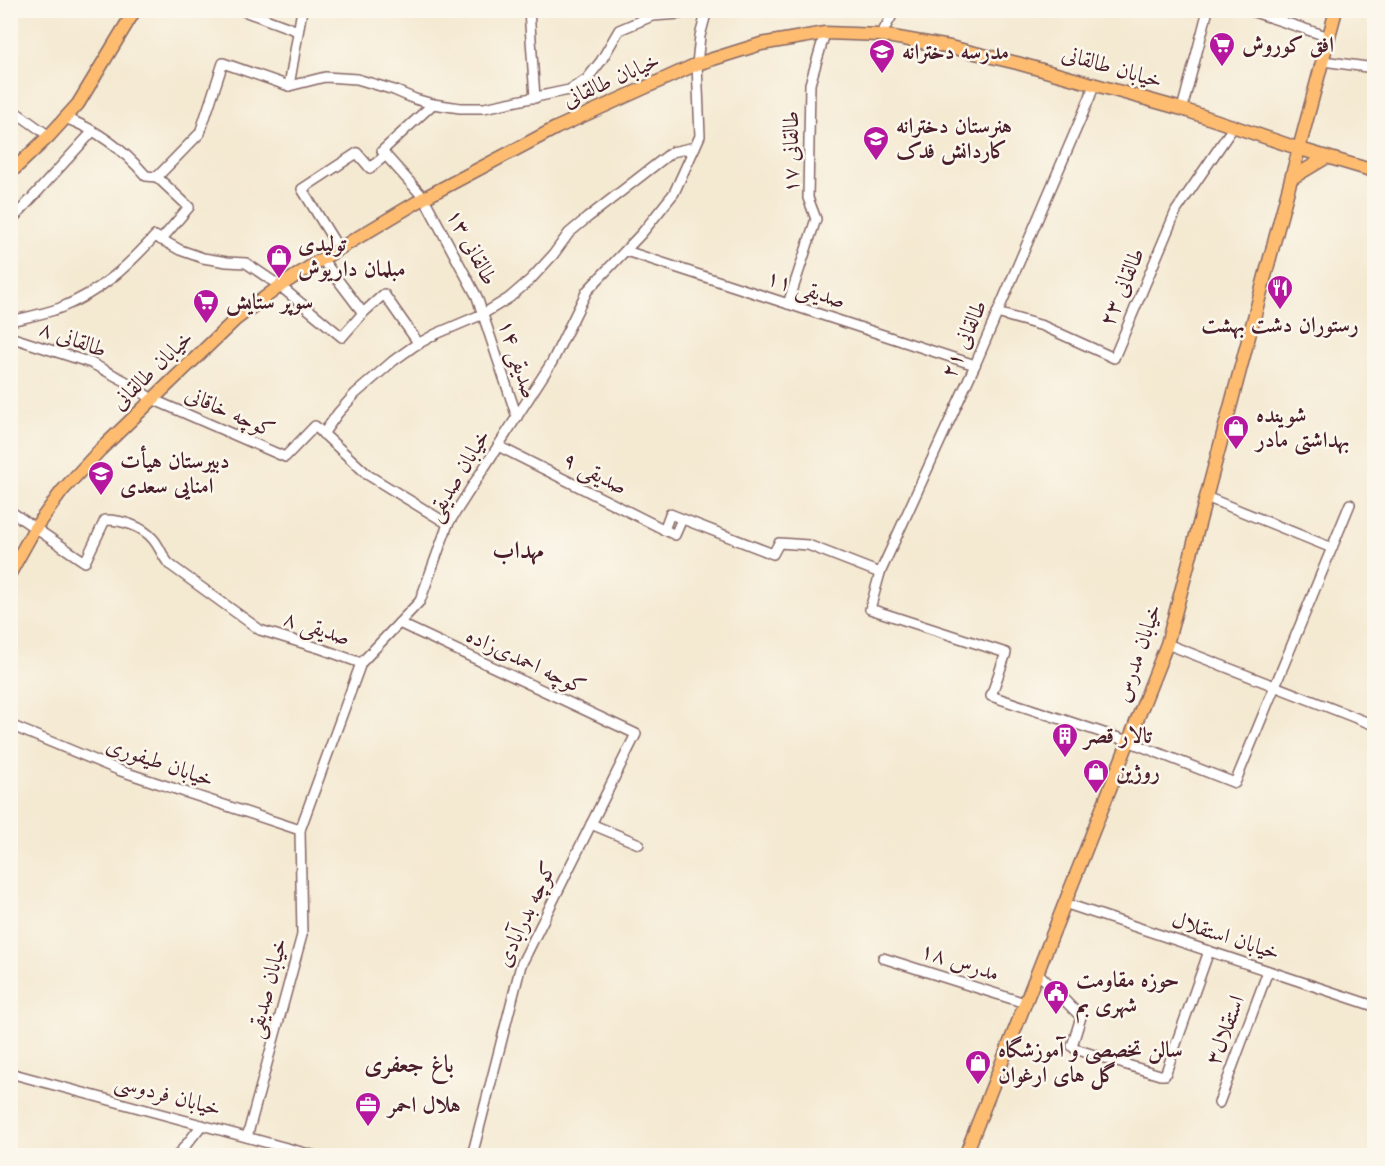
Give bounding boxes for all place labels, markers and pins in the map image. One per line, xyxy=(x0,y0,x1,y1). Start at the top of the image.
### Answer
supermarket icon: افق کوروش xyxy=(1207,30,1237,68)
place label: افق کوروش xyxy=(1242,30,1334,60)
school or university icon: مدرسه دخترانه xyxy=(867,37,897,75)
place label: مدرسه دخترانه xyxy=(902,37,1009,67)
place label: هنرستان دخترانه کاردانش فدک xyxy=(896,111,1012,166)
school or university icon: هنرستان دخترانه کاردانش فدک xyxy=(861,124,891,162)
place label: تولیدی مبلمان داریوش xyxy=(298,229,406,284)
shop icon: تولیدی مبلمان داریوش xyxy=(264,242,294,280)
restaurant icon: رستوران دشت بهشت xyxy=(1265,273,1295,311)
supermarket icon: سوپر ستایش xyxy=(191,287,221,325)
place label: سوپر ستایش xyxy=(226,287,313,317)
place label: رستوران دشت بهشت xyxy=(1201,310,1359,340)
place label: شوینده بهداشتی مادر xyxy=(1253,400,1350,455)
shop icon: شوینده بهداشتی مادر xyxy=(1221,413,1251,451)
place label: دبیرستان هیأت امنایی سعدی xyxy=(120,445,230,501)
school or university icon: دبیرستان هیأت امنایی سعدی xyxy=(86,459,116,497)
building icon: تالار قصر xyxy=(1050,721,1080,759)
place label: تالار قصر xyxy=(1081,721,1153,751)
shop icon: روژین xyxy=(1081,757,1111,795)
place label: روژین xyxy=(1116,757,1160,787)
place label: حوزه مقاومت شهری بم xyxy=(1076,965,1180,1024)
public building icon: حوزه مقاومت شهری بم xyxy=(1041,978,1071,1016)
place label: سالن تخصصی و آموزشگاه گل های ارغوان xyxy=(998,1035,1183,1090)
shop icon: سالن تخصصی و آموزشگاه گل های ارغوان xyxy=(963,1048,993,1086)
office icon: هلال احمر xyxy=(353,1090,383,1128)
place label: هلال احمر xyxy=(386,1090,461,1120)

